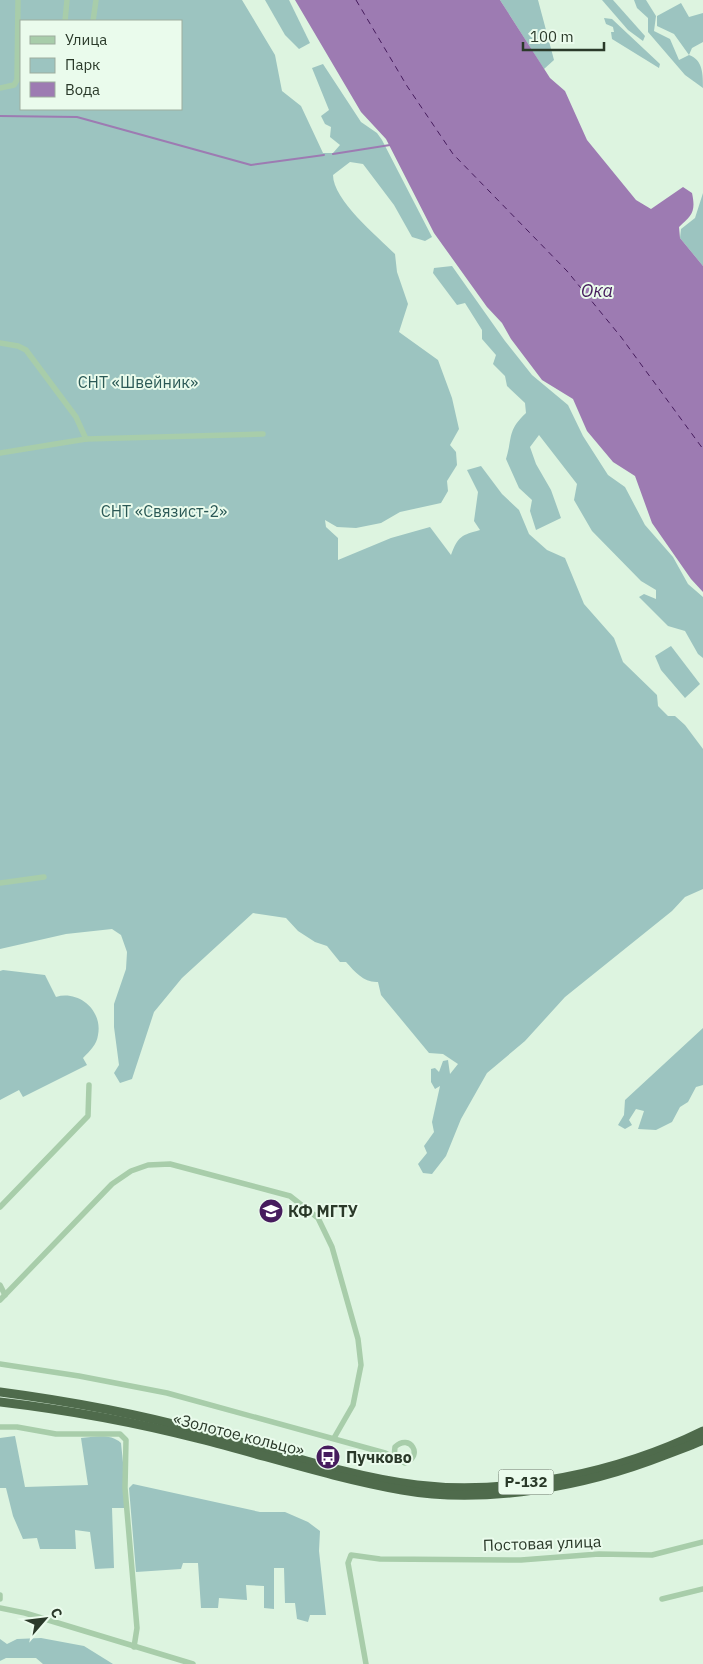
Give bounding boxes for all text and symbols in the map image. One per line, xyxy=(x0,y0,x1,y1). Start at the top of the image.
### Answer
legend xyxy=(20,20,182,110)
scale bar xyxy=(523,20,604,52)
text: 100 m xyxy=(530,27,574,46)
text: Улица xyxy=(65,30,107,49)
text: Парк xyxy=(65,55,100,74)
text: Вода xyxy=(65,80,100,99)
water label: Ока xyxy=(581,279,613,302)
park label: СНТ «Швейник» xyxy=(78,372,198,392)
park label: СНТ «Связист-2» xyxy=(101,501,227,521)
school or university icon: КФ МГТУ xyxy=(258,1198,284,1224)
place label: КФ МГТУ xyxy=(288,1201,358,1221)
street label: «Золотое кольцо» xyxy=(171,1408,307,1460)
bus stop icon: Пучково xyxy=(315,1444,341,1470)
place label: Пучково xyxy=(346,1447,412,1467)
road number: Р-132 xyxy=(498,1470,554,1494)
street label: Постовая улица xyxy=(482,1531,602,1555)
north arrow xyxy=(20,1594,70,1644)
text: С xyxy=(46,1605,67,1621)

